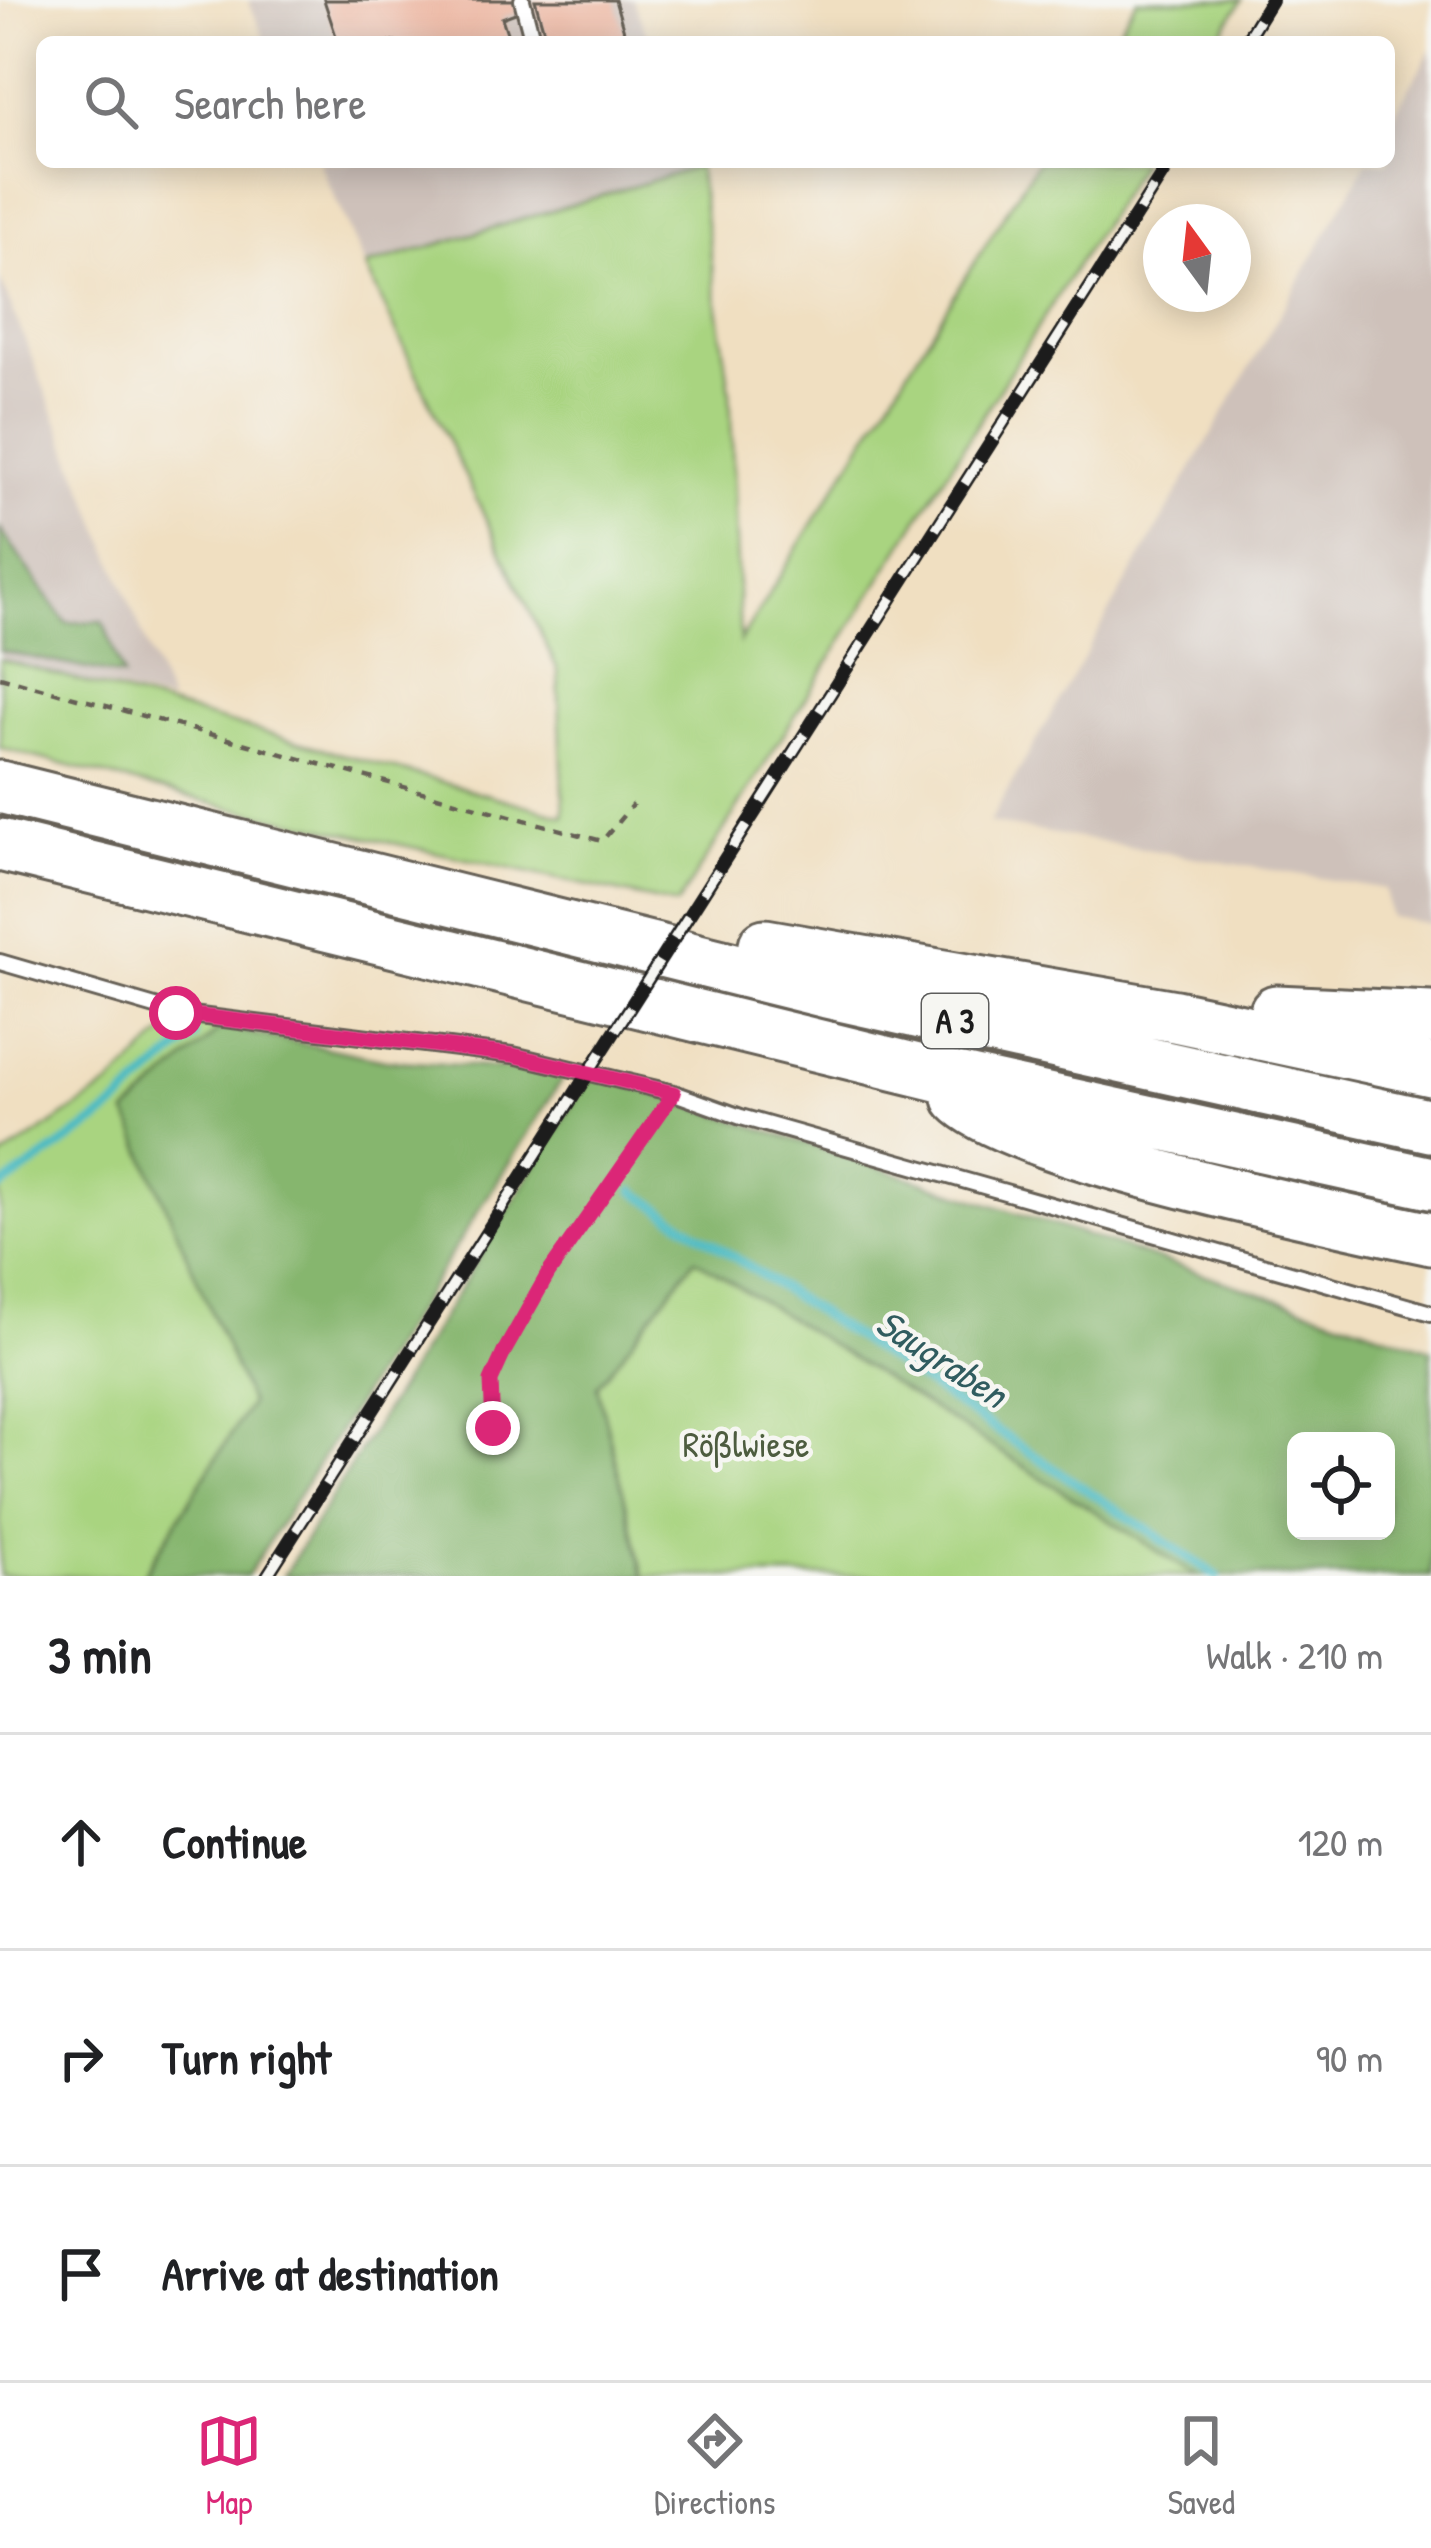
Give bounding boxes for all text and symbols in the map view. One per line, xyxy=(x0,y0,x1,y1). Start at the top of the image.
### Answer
search box xyxy=(36,36,1395,168)
icon: search xyxy=(78,69,144,135)
text: Search here xyxy=(174,72,366,133)
north arrow xyxy=(1143,204,1251,312)
route start xyxy=(149,986,203,1040)
road number: A 3 xyxy=(922,994,988,1048)
water label: Saugraben xyxy=(866,1296,1021,1422)
route end xyxy=(466,1401,520,1455)
park label: Rößlwiese xyxy=(683,1419,809,1468)
map controls xyxy=(1287,1432,1395,1540)
button: locate xyxy=(1287,1432,1395,1540)
text: 3 min xyxy=(48,1620,152,1689)
text: Walk · 210 m xyxy=(1206,1628,1383,1681)
icon: ahead xyxy=(48,1809,114,1875)
text: Continue xyxy=(162,1811,307,1872)
text: 120 m xyxy=(1298,1815,1383,1868)
icon: right xyxy=(48,2025,114,2091)
text: Turn right xyxy=(162,2027,331,2088)
text: 90 m xyxy=(1316,2031,1383,2084)
icon: arrive xyxy=(48,2241,114,2307)
text: Arrive at destination xyxy=(162,2243,499,2304)
tab: Map xyxy=(196,2408,262,2524)
tab: Directions xyxy=(654,2408,776,2524)
tab: Saved xyxy=(1168,2408,1235,2524)

